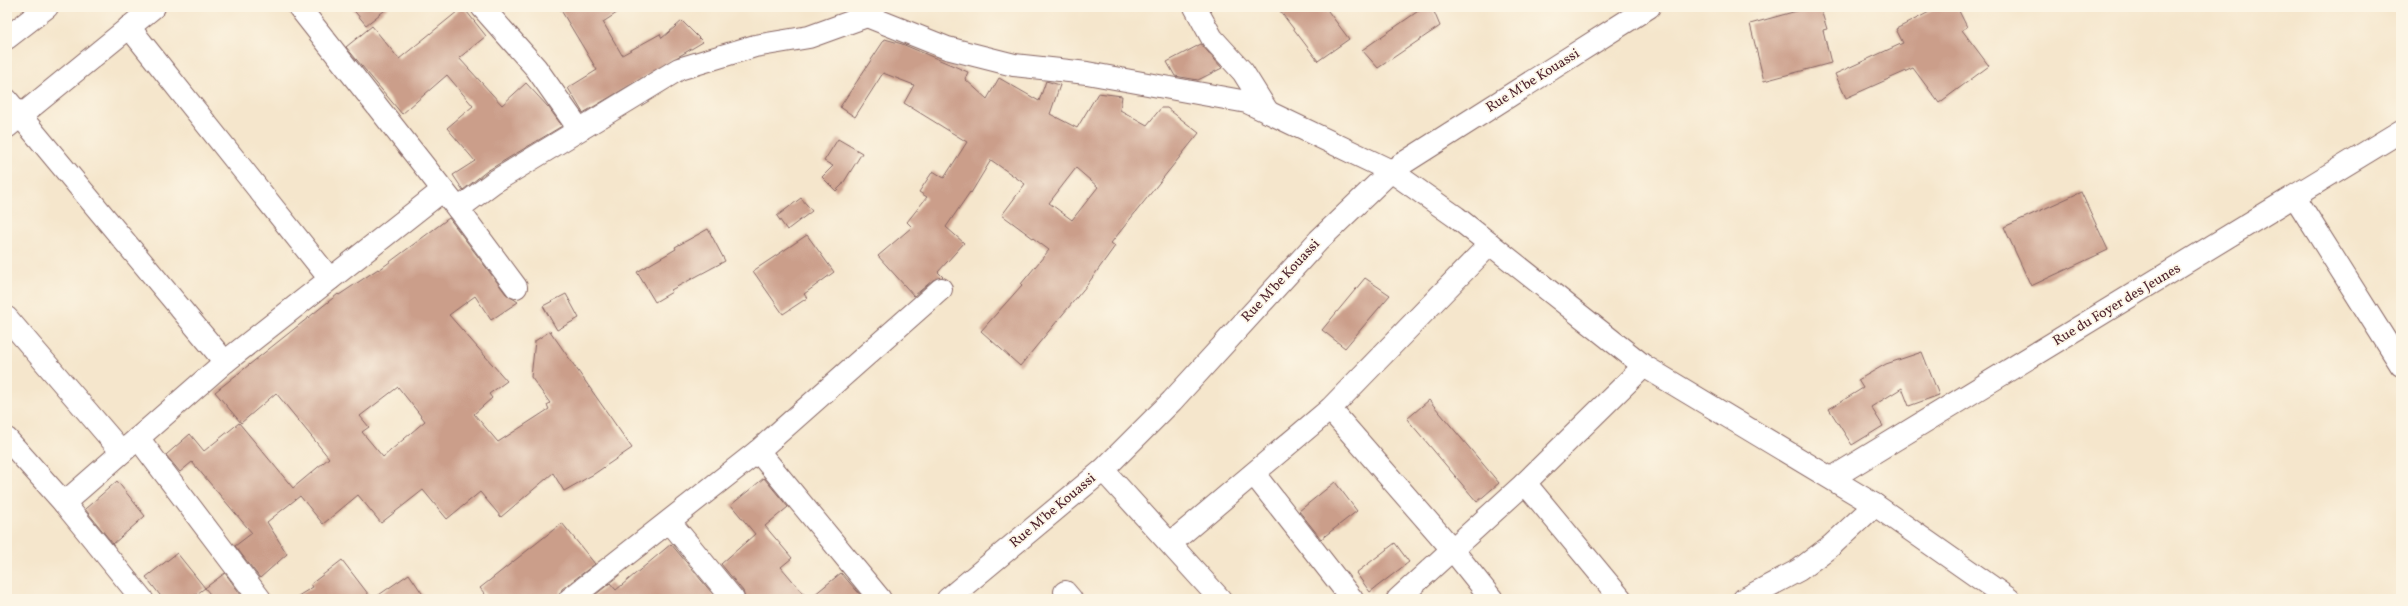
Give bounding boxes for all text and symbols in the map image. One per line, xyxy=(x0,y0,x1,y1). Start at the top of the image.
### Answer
street label: Rue M'be Kouassi xyxy=(1483,45,1583,117)
street label: Rue M'be Kouassi xyxy=(1238,235,1324,327)
street label: Rue du Foyer des Jeunes xyxy=(2049,259,2185,351)
street label: Rue M'be Kouassi xyxy=(1006,469,1100,553)

